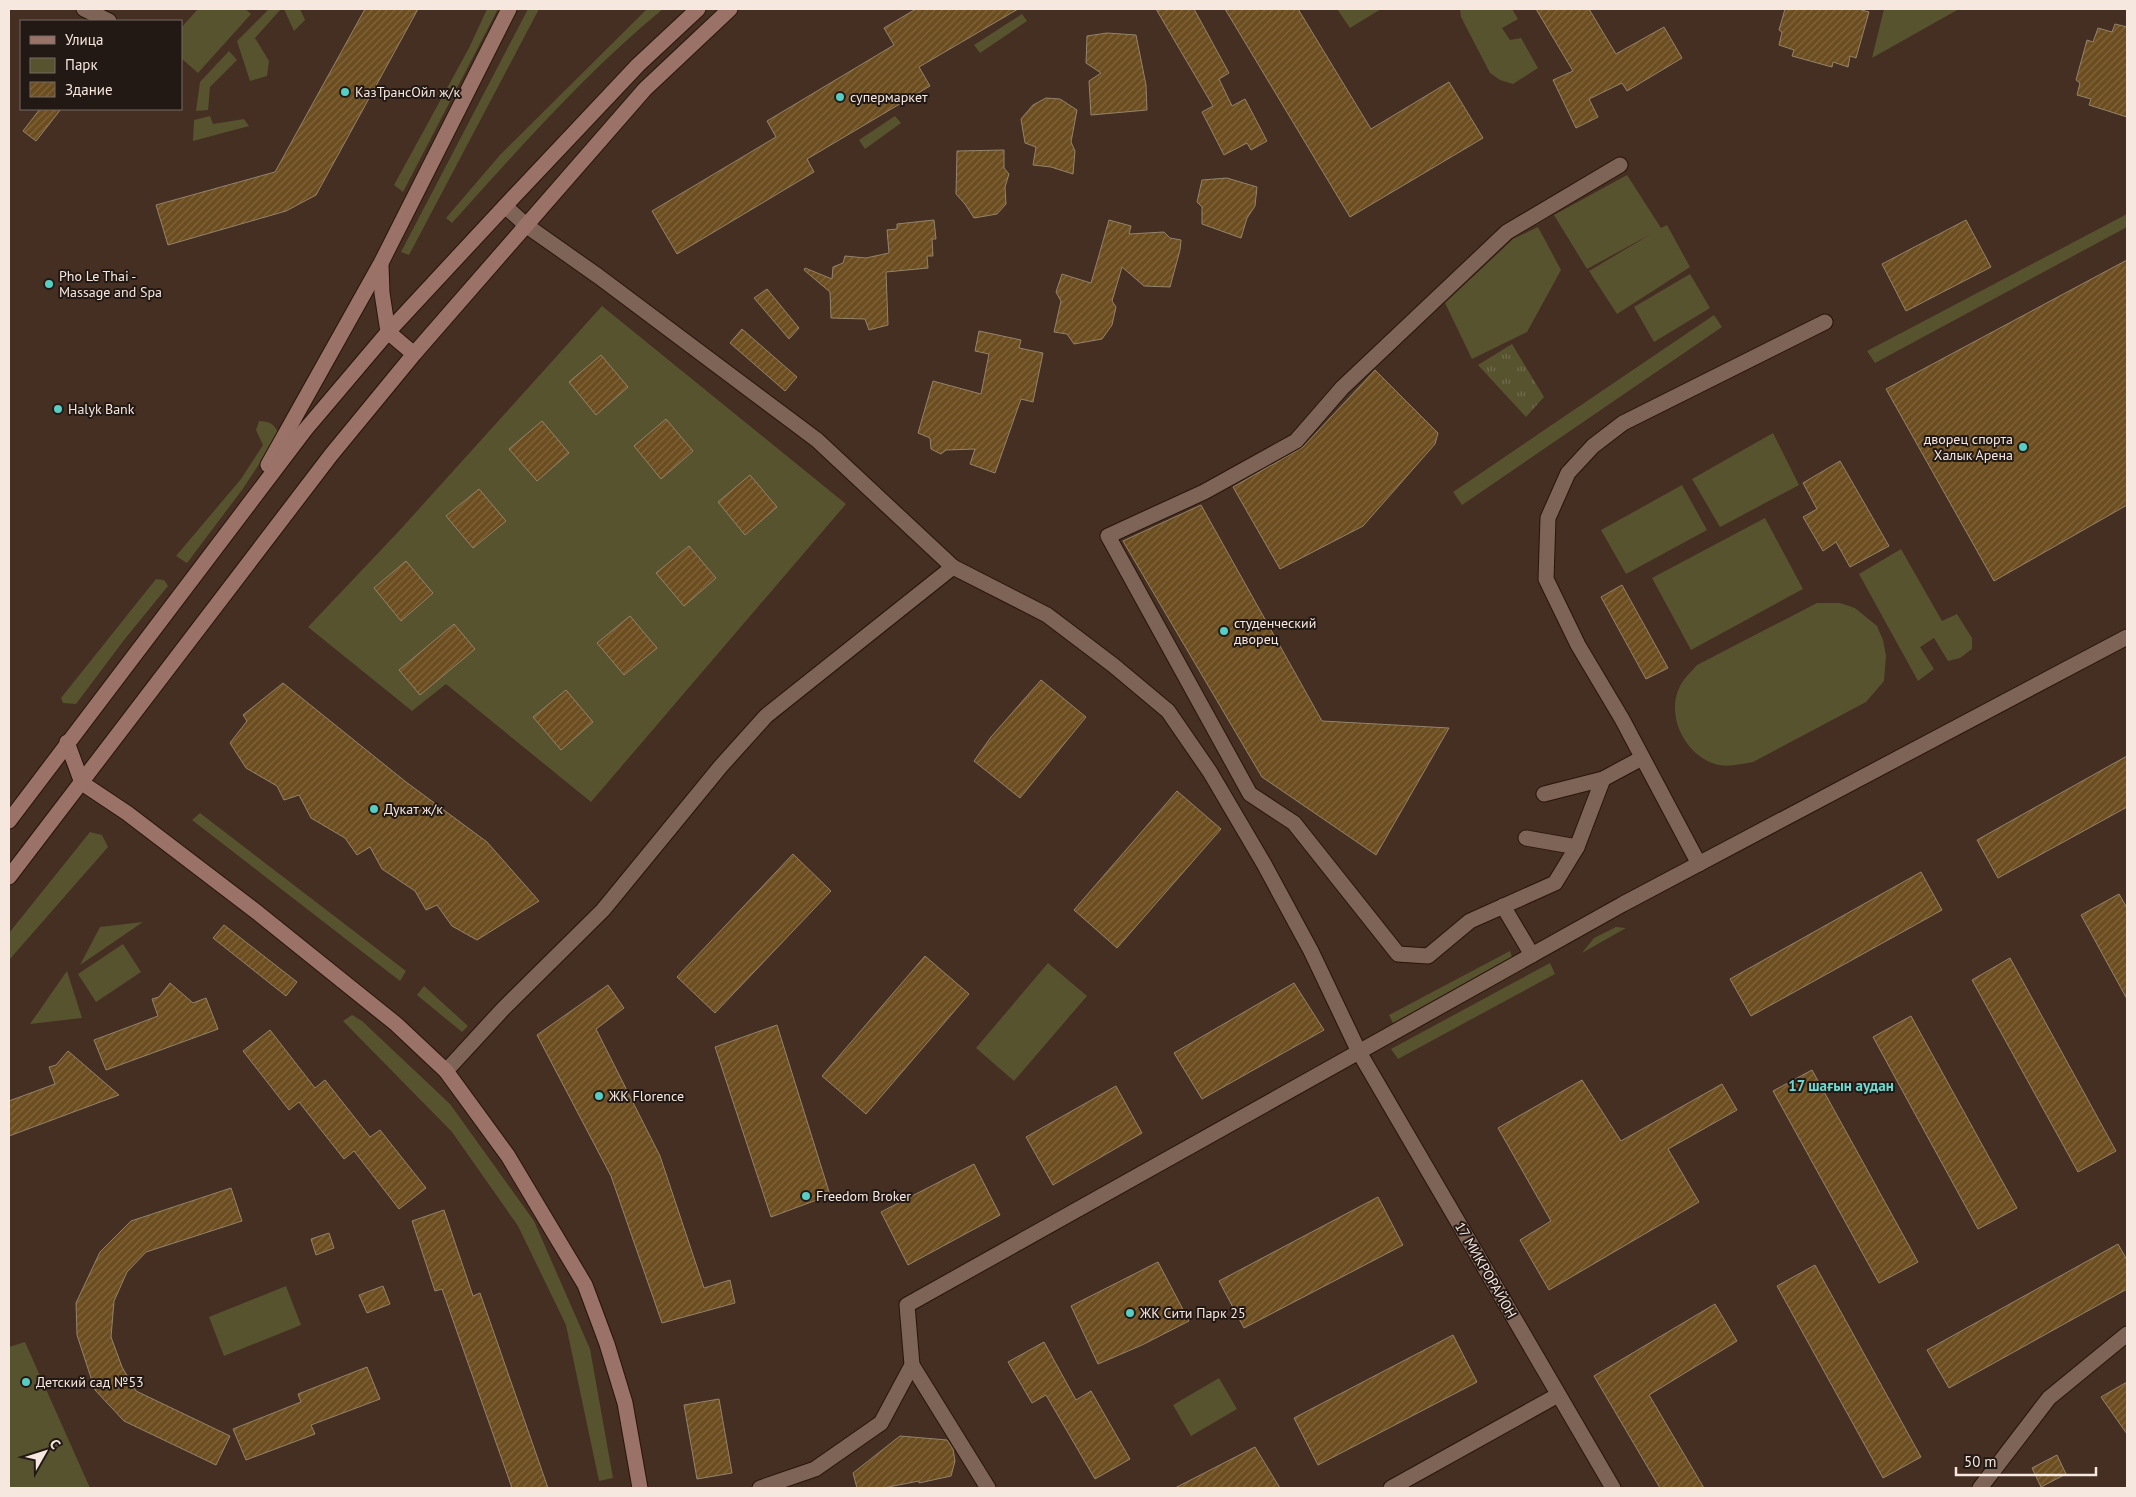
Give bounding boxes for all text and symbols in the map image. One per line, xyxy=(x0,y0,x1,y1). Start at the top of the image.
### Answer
legend xyxy=(20,20,182,110)
text: Улица xyxy=(65,30,103,49)
text: Парк xyxy=(65,55,98,74)
text: Здание xyxy=(65,80,113,99)
place label: КазТрансОйл ж/к xyxy=(355,83,460,101)
marker: КазТрансОйл ж/к xyxy=(339,86,351,98)
place label: супермаркет xyxy=(850,88,928,106)
marker: супермаркет xyxy=(834,91,846,103)
place label: Pho Le Thai - Massage and Spa xyxy=(59,267,162,301)
marker: Pho Le Thai - Massage and Spa xyxy=(43,278,55,290)
place label: Halyk Bank xyxy=(68,400,135,418)
marker: Halyk Bank xyxy=(52,403,64,415)
place label: дворец спорта Халык Арена xyxy=(1924,430,2013,464)
marker: дворец спорта Халык Арена xyxy=(2017,441,2029,453)
place label: студенческий дворец xyxy=(1234,614,1316,648)
marker: студенческий дворец xyxy=(1218,625,1230,637)
place label: Дукат ж/к xyxy=(384,800,443,818)
marker: Дукат ж/к xyxy=(368,803,380,815)
district label: 17 шағын аудан xyxy=(1788,1076,1894,1095)
place label: ЖК Florence xyxy=(608,1087,684,1105)
marker: ЖК Florence xyxy=(593,1090,605,1102)
place label: Freedom Broker xyxy=(816,1187,911,1205)
marker: Freedom Broker xyxy=(800,1190,812,1202)
street label: 17 МИКРОРАЙОН xyxy=(1451,1219,1521,1321)
place label: ЖК Сити Парк 25 xyxy=(1139,1304,1246,1322)
marker: ЖК Сити Парк 25 xyxy=(1124,1307,1136,1319)
place label: Детский сад №53 xyxy=(36,1373,144,1391)
marker: Детский сад №53 xyxy=(20,1376,32,1388)
north arrow xyxy=(20,1427,70,1477)
text: С xyxy=(46,1435,65,1453)
scale bar xyxy=(1956,1444,2096,1476)
text: 50 m xyxy=(1964,1452,1997,1471)

